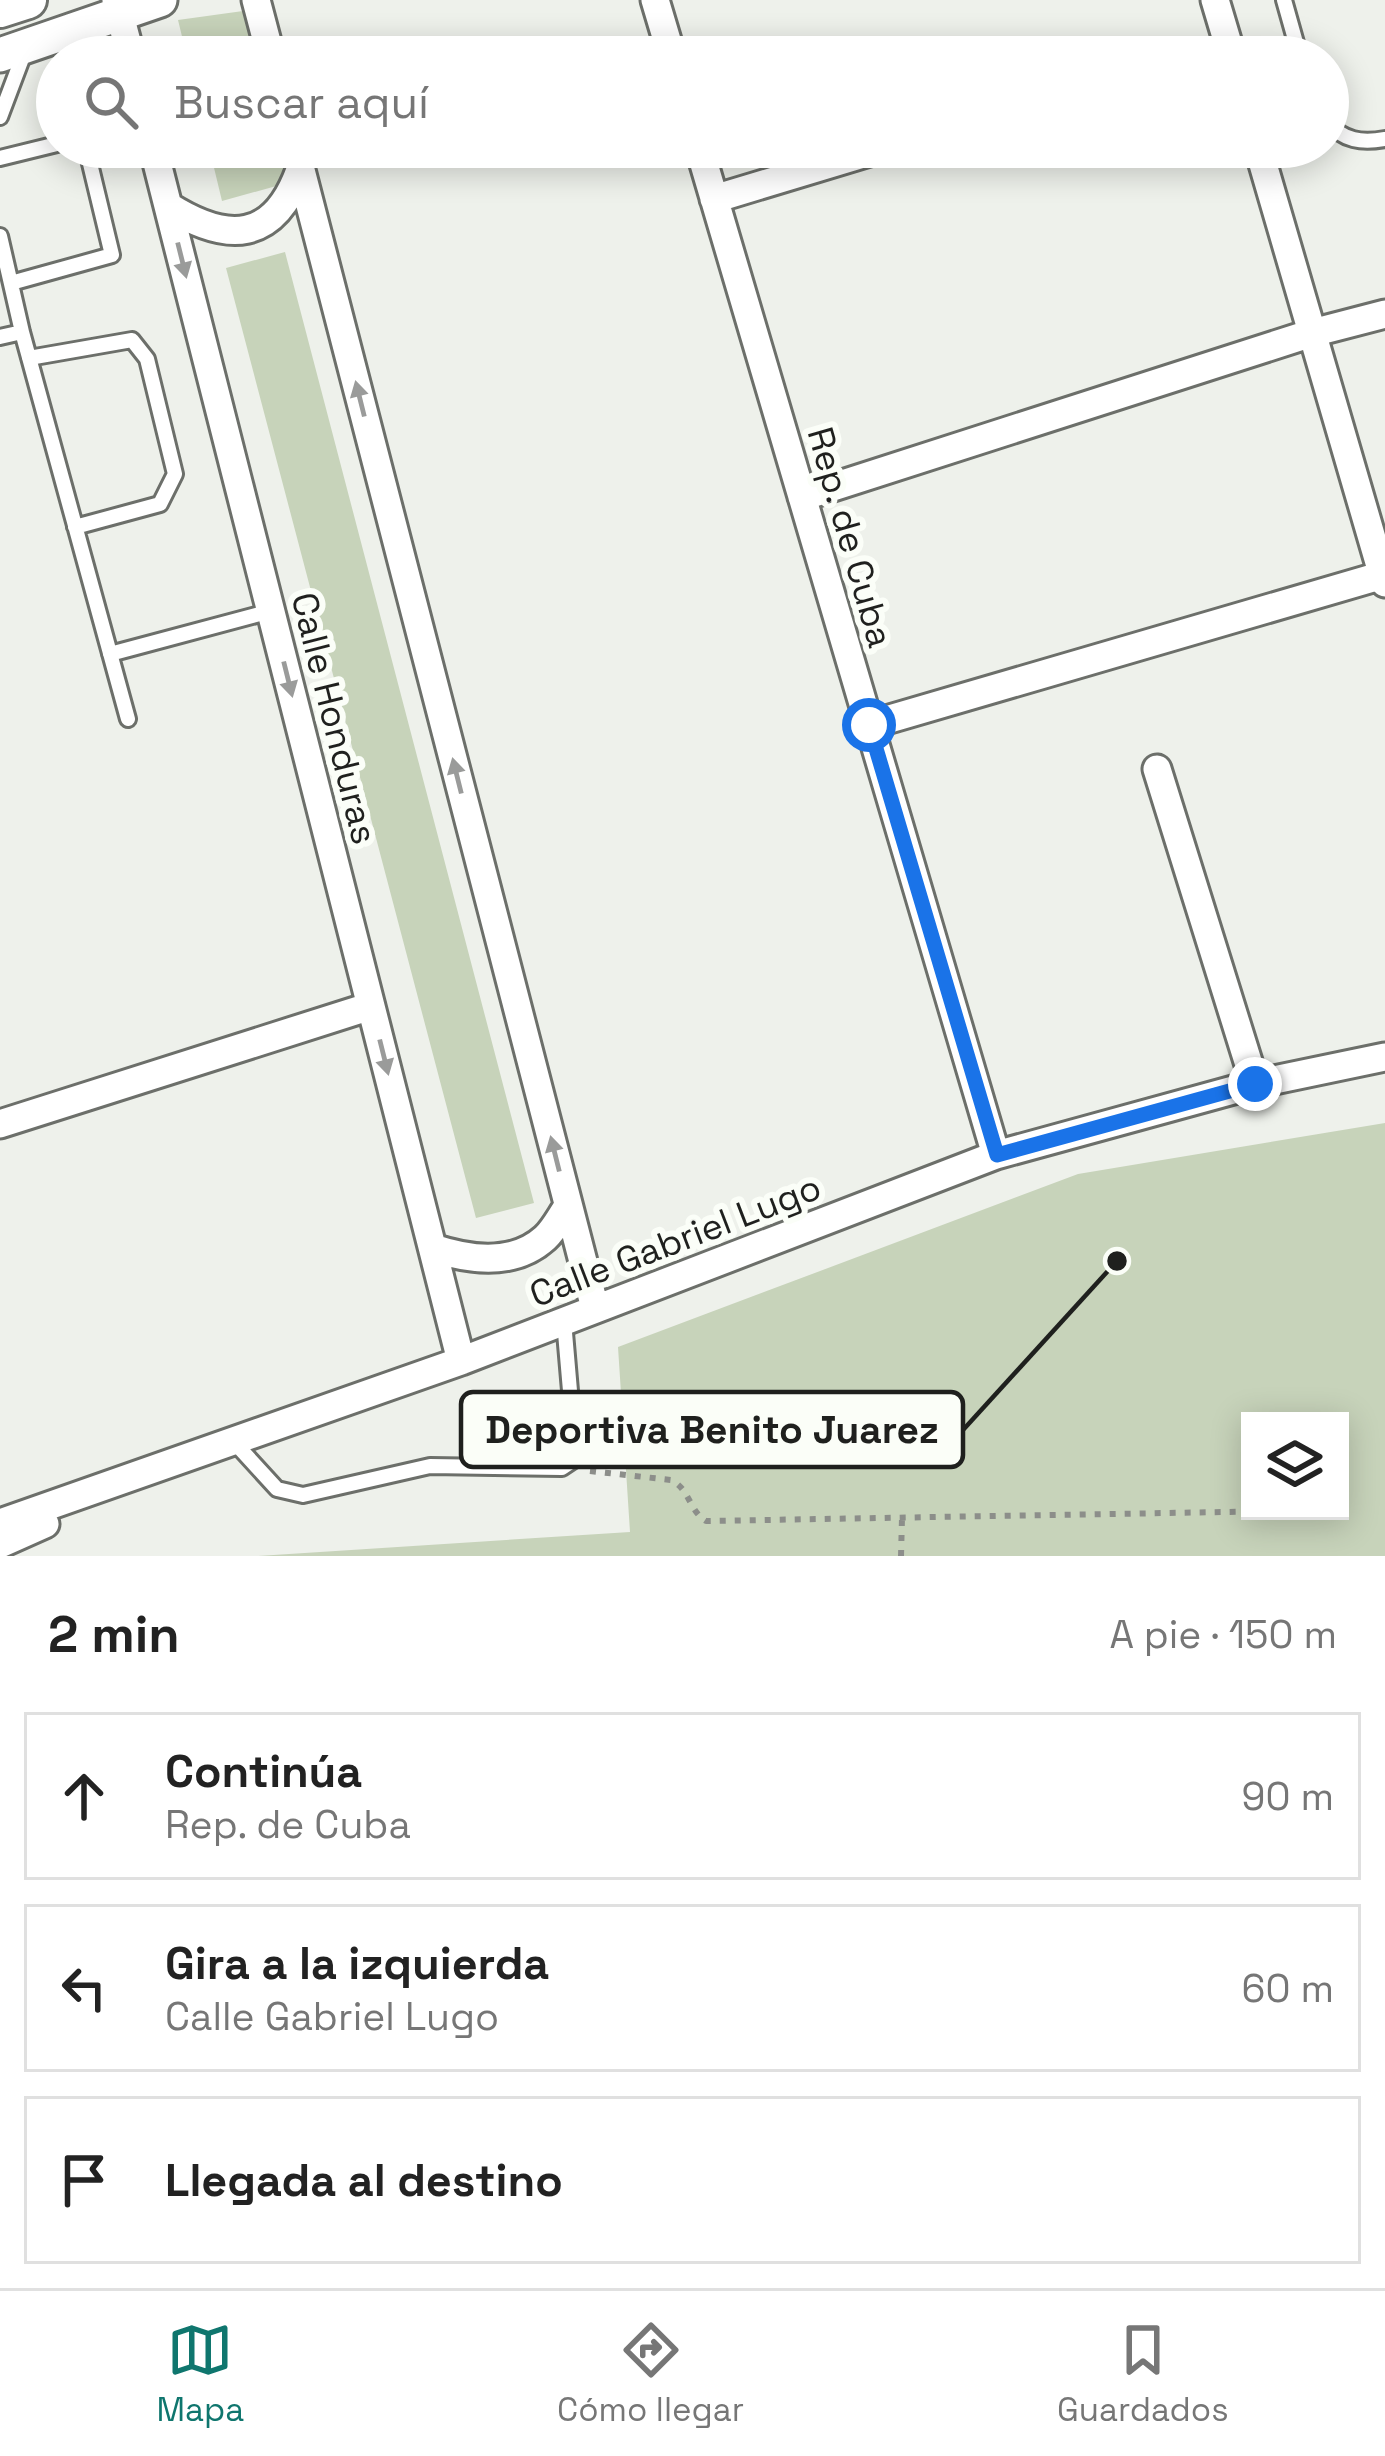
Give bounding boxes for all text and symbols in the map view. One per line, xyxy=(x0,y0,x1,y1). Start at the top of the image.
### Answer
search box xyxy=(36,36,1349,168)
icon: search xyxy=(78,69,144,135)
text: Buscar aquí xyxy=(174,74,429,131)
one-way arrow xyxy=(173,242,192,279)
one-way arrow xyxy=(349,380,368,417)
street label: Rep. de Cuba xyxy=(797,422,903,653)
street label: Calle Honduras xyxy=(281,588,388,849)
one-way arrow xyxy=(279,661,298,698)
route start xyxy=(842,698,896,752)
one-way arrow xyxy=(447,758,466,795)
one-way arrow xyxy=(375,1039,394,1076)
route end xyxy=(1228,1057,1282,1111)
one-way arrow xyxy=(545,1135,564,1172)
street label: Calle Gabriel Lugo xyxy=(523,1164,828,1318)
callout: Deportiva Benito Juarez xyxy=(461,1392,963,1467)
text: Deportiva Benito Juarez xyxy=(485,1405,939,1454)
map controls xyxy=(1241,1412,1349,1520)
button: layers xyxy=(1241,1412,1349,1520)
text: 2 min xyxy=(48,1602,180,1667)
text: A pie · 150 m xyxy=(1110,1610,1337,1659)
text: Continúa xyxy=(165,1743,362,1800)
icon: ahead xyxy=(51,1763,117,1829)
text: 90 m xyxy=(1242,1772,1334,1821)
text: Rep. de Cuba xyxy=(165,1800,411,1849)
text: Gira a la izquierda xyxy=(165,1935,549,1992)
icon: left xyxy=(51,1955,117,2021)
text: 60 m xyxy=(1242,1964,1334,2013)
text: Calle Gabriel Lugo xyxy=(165,1992,499,2041)
icon: arrive xyxy=(51,2147,117,2213)
text: Llegada al destino xyxy=(165,2152,563,2209)
tab: Mapa xyxy=(156,2317,244,2431)
tab: Cómo llegar xyxy=(557,2317,744,2431)
tab: Guardados xyxy=(1057,2317,1229,2431)

